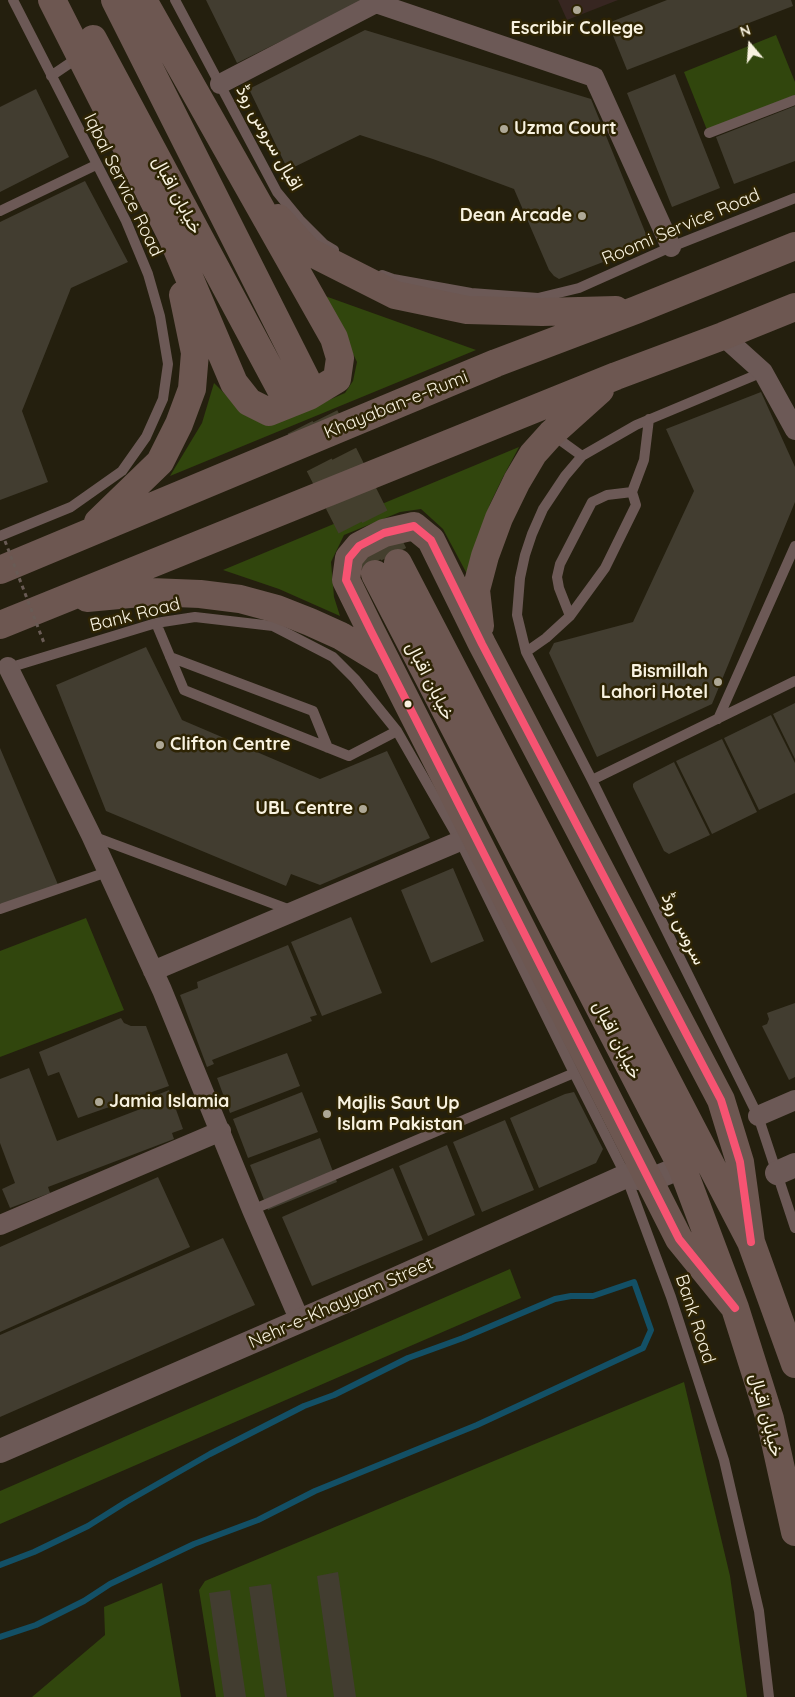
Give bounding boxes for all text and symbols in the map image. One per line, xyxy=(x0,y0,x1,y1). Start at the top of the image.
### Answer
marker: Escribir College xyxy=(571,4,583,16)
place label: Escribir College xyxy=(510,18,644,40)
north arrow xyxy=(725,20,775,70)
text: N xyxy=(738,21,753,41)
street label: اقبال سروس روڈ xyxy=(231,81,307,195)
street label: Iqbal Service Road xyxy=(79,110,167,260)
place label: Uzma Court xyxy=(514,118,617,140)
marker: Uzma Court xyxy=(498,123,510,135)
street label: خیابان اقبال xyxy=(147,152,207,238)
street label: Roomi Service Road xyxy=(599,184,763,270)
place label: Dean Arcade xyxy=(460,205,572,227)
marker: Dean Arcade xyxy=(576,210,588,222)
street label: Khayaban-e-Rumi xyxy=(321,366,471,444)
street label: Bank Road xyxy=(88,593,182,637)
street label: خیابان اقبال xyxy=(401,638,459,724)
place label: Bismillah Lahori Hotel xyxy=(601,661,708,704)
marker: Bismillah Lahori Hotel xyxy=(712,676,724,688)
unlabelled marker xyxy=(403,699,413,709)
place label: Clifton Centre xyxy=(170,734,291,756)
marker: Clifton Centre xyxy=(154,739,166,751)
place label: UBL Centre xyxy=(255,798,353,820)
marker: UBL Centre xyxy=(357,803,369,815)
street label: سروس روڈ xyxy=(656,889,710,969)
street label: خیابان اقبال xyxy=(588,997,646,1083)
place label: Jamia Islamia xyxy=(109,1091,229,1113)
place label: Majlis Saut Up Islam Pakistan xyxy=(337,1093,463,1136)
marker: Jamia Islamia xyxy=(93,1096,105,1108)
marker: Majlis Saut Up Islam Pakistan xyxy=(321,1108,333,1120)
street label: Nehr-e-Khayyam Street xyxy=(245,1253,437,1353)
street label: Bank Road xyxy=(670,1272,720,1366)
street label: خیابان اقبال xyxy=(745,1371,787,1459)

